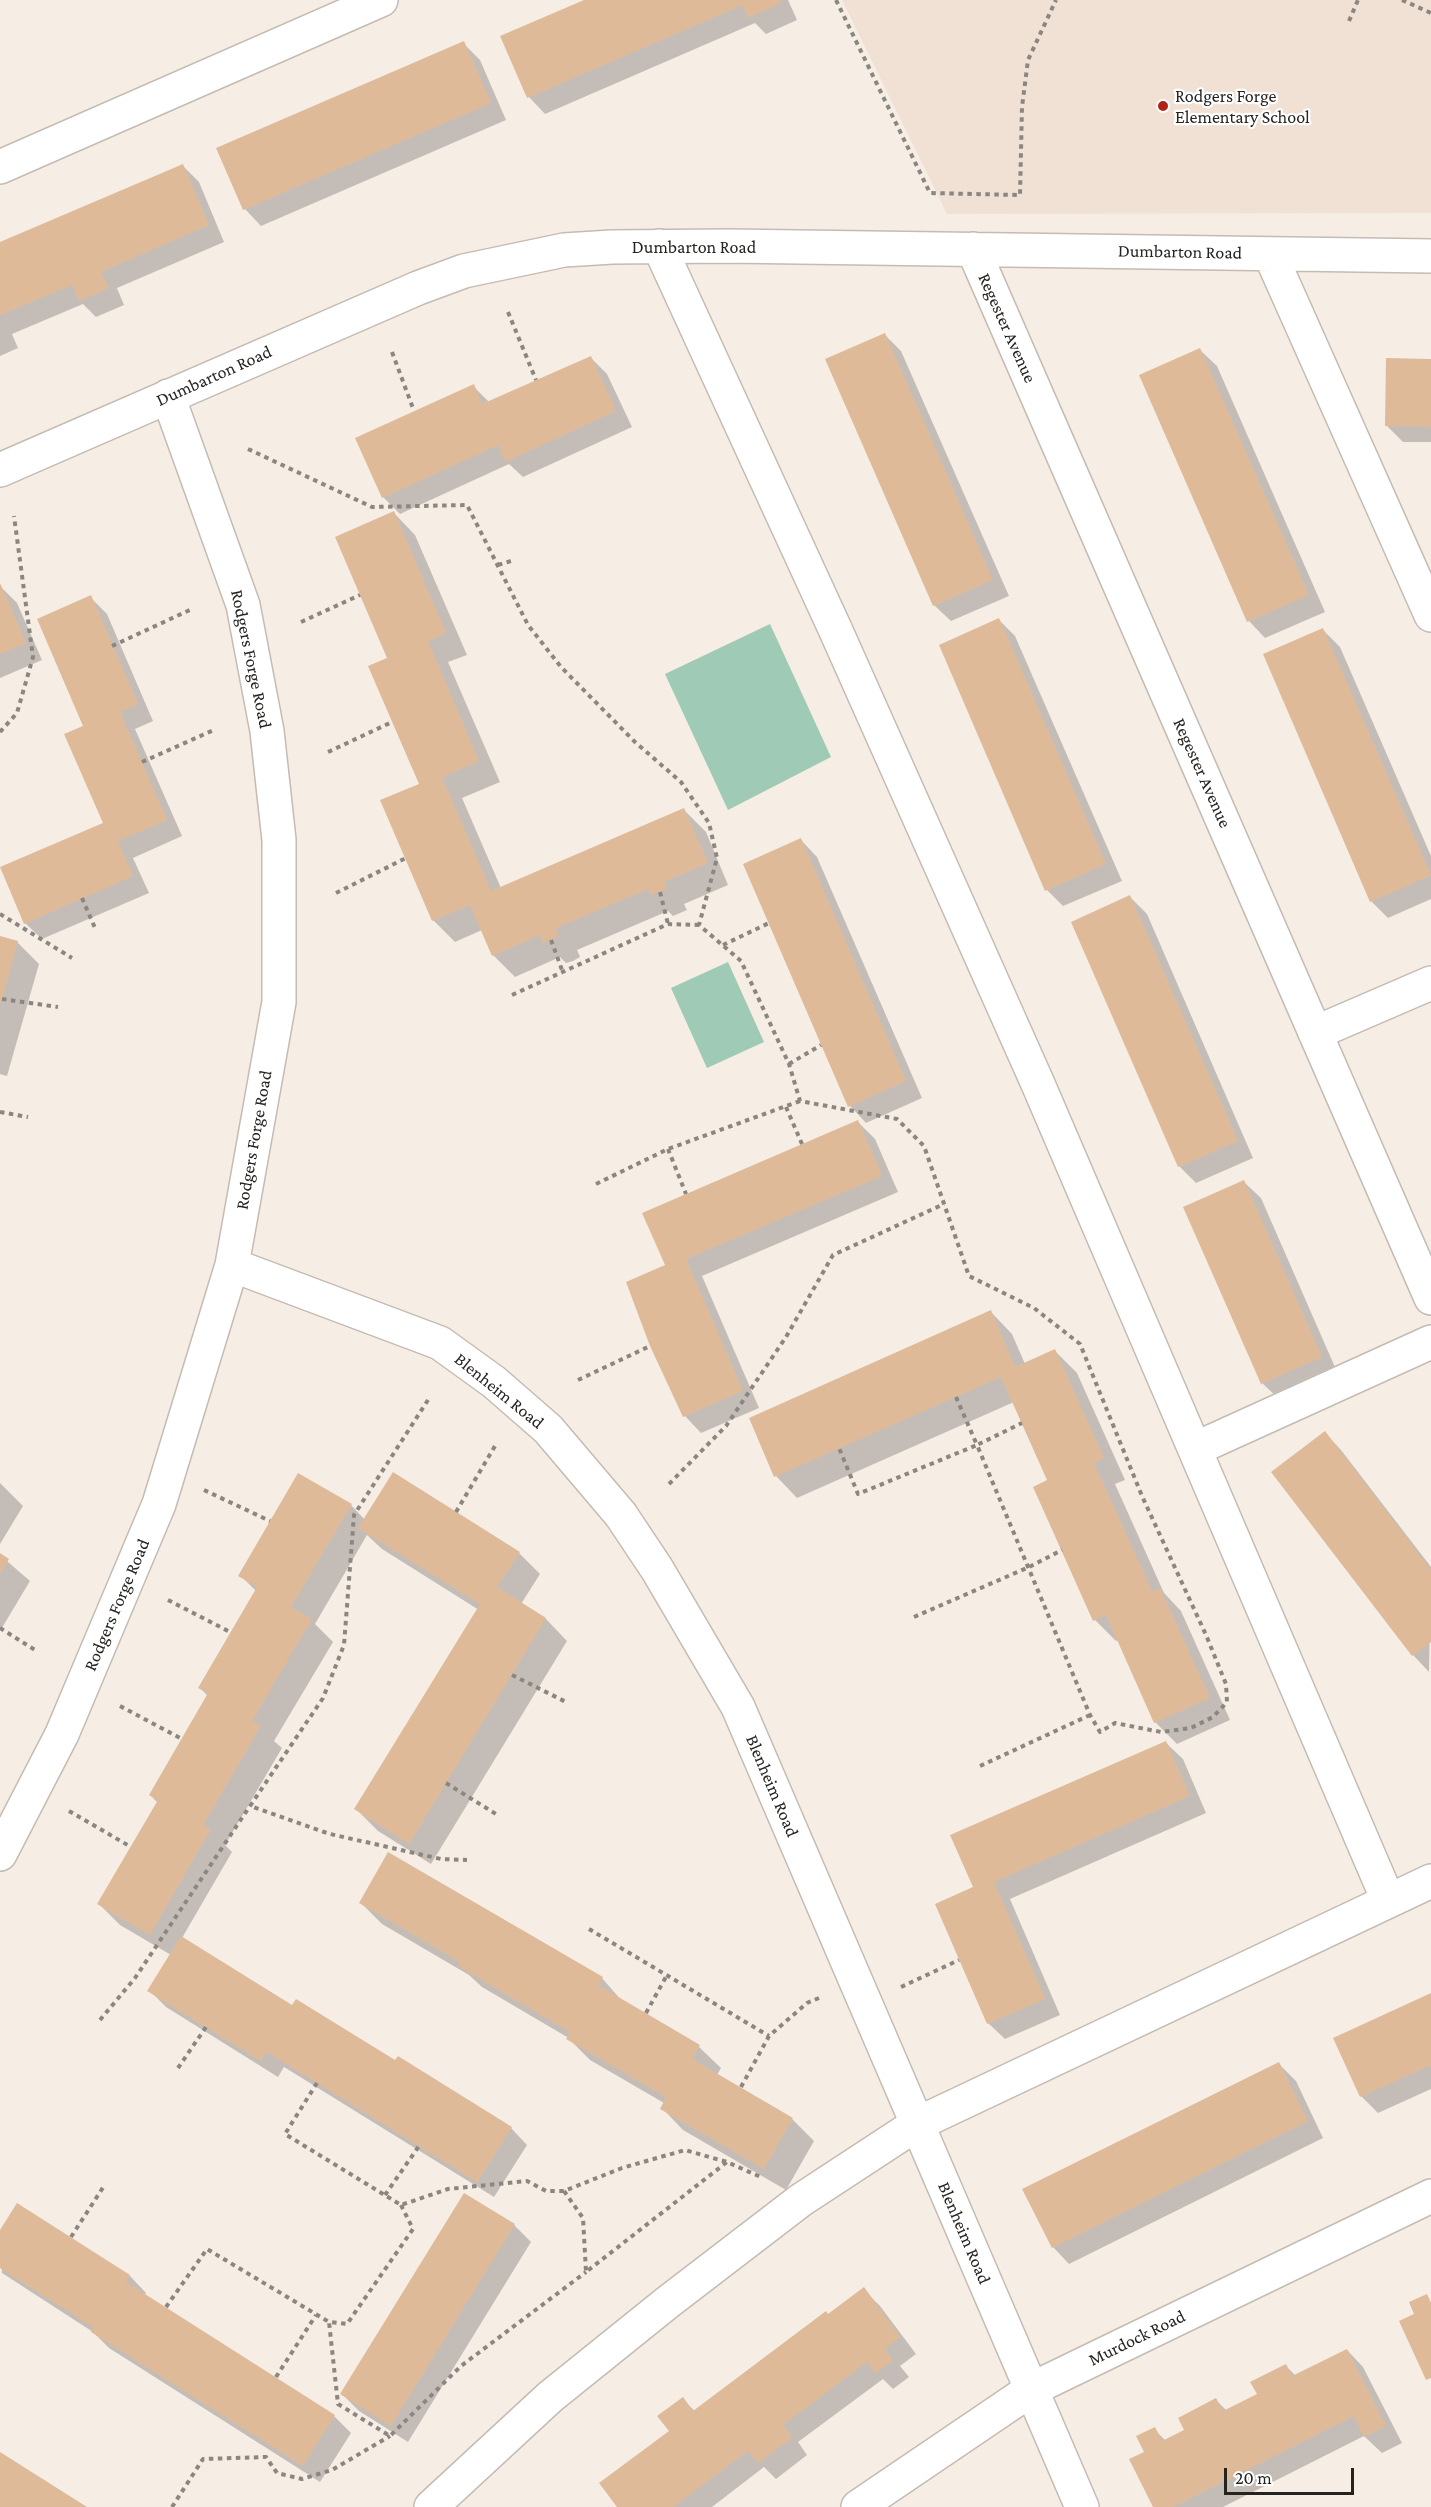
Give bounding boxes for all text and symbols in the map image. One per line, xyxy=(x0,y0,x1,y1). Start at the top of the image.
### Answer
place label: Rodgers Forge Elementary School xyxy=(1175,85,1310,128)
marker: Rodgers Forge Elementary School xyxy=(1156,99,1170,113)
street label: Dumbarton Road xyxy=(632,236,756,258)
street label: Dumbarton Road xyxy=(1118,240,1242,264)
street label: Regester Avenue xyxy=(973,270,1041,386)
street label: Dumbarton Road xyxy=(153,341,275,411)
street label: Rodgers Forge Road xyxy=(226,588,276,730)
street label: Regester Avenue xyxy=(1168,715,1236,831)
street label: Rodgers Forge Road xyxy=(231,1069,277,1211)
street label: Blenheim Road xyxy=(450,1348,548,1434)
street label: Rodgers Forge Road xyxy=(79,1536,155,1674)
street label: Blenheim Road xyxy=(741,1732,803,1840)
street label: Blenheim Road xyxy=(933,2179,995,2287)
street label: Murdock Road xyxy=(1085,2305,1189,2371)
scale bar xyxy=(1227,2456,1358,2494)
text: 20 m xyxy=(1235,2468,1272,2488)

